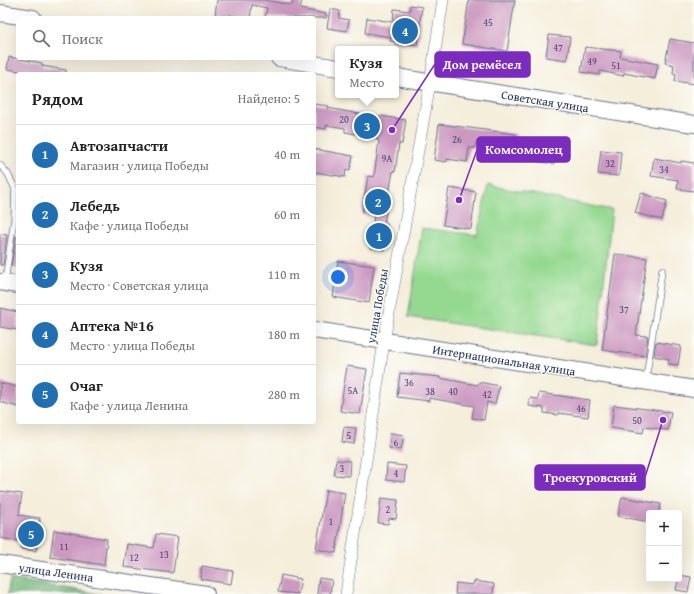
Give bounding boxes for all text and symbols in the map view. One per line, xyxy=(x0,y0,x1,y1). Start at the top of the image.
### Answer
house number: 45 xyxy=(483,15,493,30)
search box xyxy=(16,16,316,60)
pin: 4 xyxy=(392,16,418,46)
icon: search xyxy=(30,27,52,49)
text: Поиск xyxy=(62,28,103,49)
house number: 47 xyxy=(553,40,563,55)
popup xyxy=(335,46,399,98)
text: Кузя xyxy=(350,52,383,73)
callout: Дом ремёсел xyxy=(435,52,530,77)
house number: 49 xyxy=(587,54,597,69)
text: Дом ремёсел xyxy=(442,55,522,74)
house number: 51 xyxy=(611,58,621,73)
text: Место xyxy=(350,73,384,92)
text: Рядом xyxy=(32,86,83,111)
street label: Советская улица xyxy=(500,86,590,116)
text: Найдено: 5 xyxy=(238,89,300,108)
pin: 3 xyxy=(354,111,380,141)
house number: 20 xyxy=(339,112,349,127)
house number: 26 xyxy=(452,132,462,147)
text: Автозапчасти xyxy=(70,135,168,156)
callout: Комсомолец xyxy=(477,137,570,162)
text: Комсомолец xyxy=(485,140,563,159)
text: 1 xyxy=(42,145,48,164)
text: 40 m xyxy=(274,145,300,164)
house number: 9А xyxy=(382,151,392,166)
text: Магазин · улица Победы xyxy=(70,156,209,175)
house number: 32 xyxy=(605,156,615,171)
house number: 34 xyxy=(659,162,669,177)
pin: 2 xyxy=(365,187,391,217)
text: Лебедь xyxy=(70,195,120,216)
text: 2 xyxy=(42,205,48,224)
text: 60 m xyxy=(274,205,300,224)
text: Кафе · улица Победы xyxy=(70,216,189,235)
pin: 1 xyxy=(366,221,392,251)
text: Кузя xyxy=(70,255,103,276)
text: 3 xyxy=(42,265,48,284)
text: 110 m xyxy=(268,265,300,284)
your location xyxy=(328,267,348,287)
street label: улица Победы xyxy=(362,267,392,346)
text: Место · Советская улица xyxy=(70,276,209,295)
house number: 37 xyxy=(619,302,629,317)
text: Аптека №16 xyxy=(70,315,154,336)
text: 4 xyxy=(42,325,48,344)
text: 180 m xyxy=(268,325,300,344)
text: Место · улица Победы xyxy=(70,336,195,355)
street label: Интернациональная улица xyxy=(431,340,577,380)
text: Очаг xyxy=(70,375,103,396)
house number: 36 xyxy=(404,375,414,390)
house number: 5А xyxy=(348,383,358,398)
house number: 38 xyxy=(425,384,435,399)
house number: 40 xyxy=(448,384,458,399)
text: 5 xyxy=(42,385,48,404)
text: 280 m xyxy=(268,385,300,404)
house number: 42 xyxy=(482,387,492,402)
text: Кафе · улица Ленина xyxy=(70,396,188,415)
house number: 46 xyxy=(576,401,586,416)
house number: 50 xyxy=(632,413,642,428)
house number: 5 xyxy=(347,428,352,443)
house number: 6 xyxy=(394,435,399,450)
house number: 3 xyxy=(340,461,345,476)
callout: Троекуровский xyxy=(535,465,645,490)
house number: 4 xyxy=(394,466,399,481)
text: Троекуровский xyxy=(543,468,637,487)
house number: 2 xyxy=(386,502,391,517)
map controls xyxy=(646,510,682,582)
button: + xyxy=(646,510,682,546)
house number: 1 xyxy=(329,514,334,529)
pin: 5 xyxy=(18,519,44,549)
house number: 11 xyxy=(59,539,69,554)
button: − xyxy=(646,546,682,582)
house number: 13 xyxy=(159,547,169,562)
house number: 12 xyxy=(129,550,139,565)
street label: улица Ленина xyxy=(17,558,95,586)

